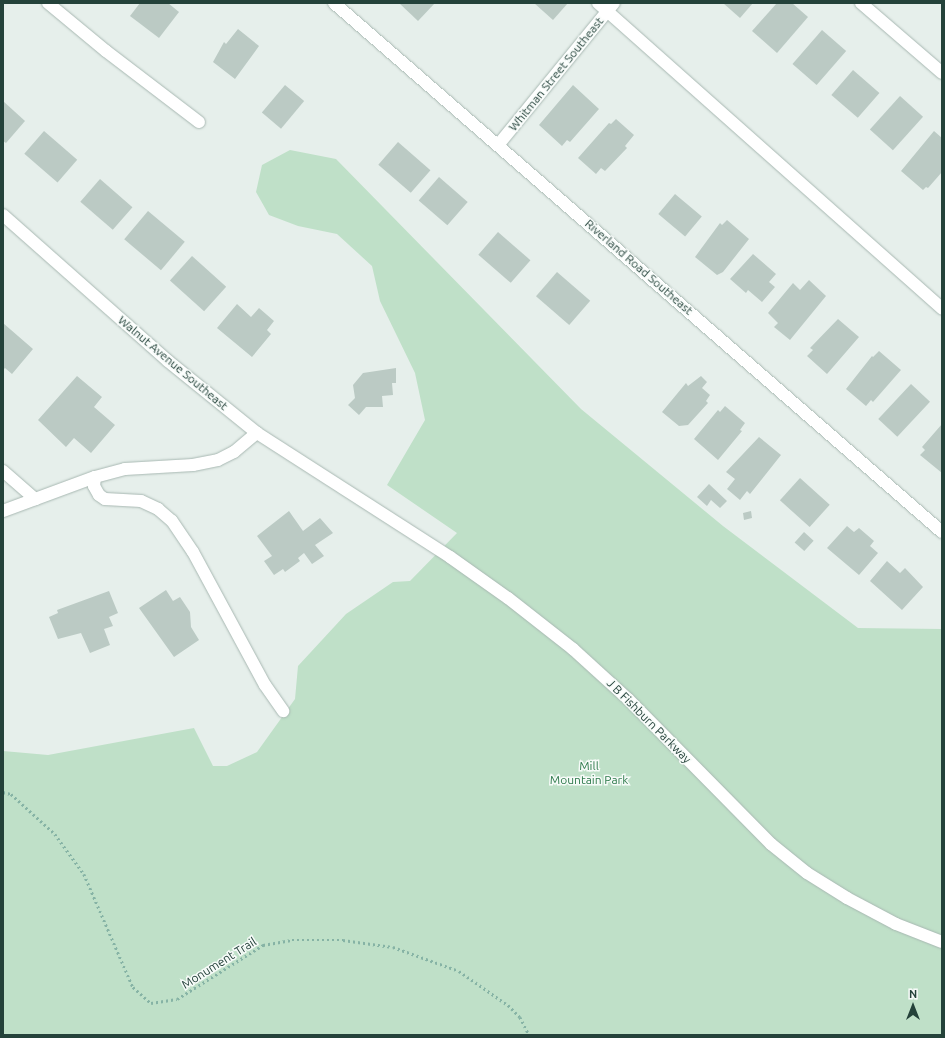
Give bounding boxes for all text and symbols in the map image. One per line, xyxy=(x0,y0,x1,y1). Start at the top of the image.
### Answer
street label: Whitman Street Southeast xyxy=(506,14,606,134)
street label: Riverland Road Southeast xyxy=(582,216,696,318)
street label: Walnut Avenue Southeast xyxy=(115,313,231,413)
street label: J B Fishburn Parkway xyxy=(604,676,694,766)
park label: Mill Mountain Park xyxy=(550,759,628,787)
street label: Monument Trail xyxy=(179,934,259,992)
north arrow xyxy=(893,986,933,1026)
text: N xyxy=(909,988,917,1000)

